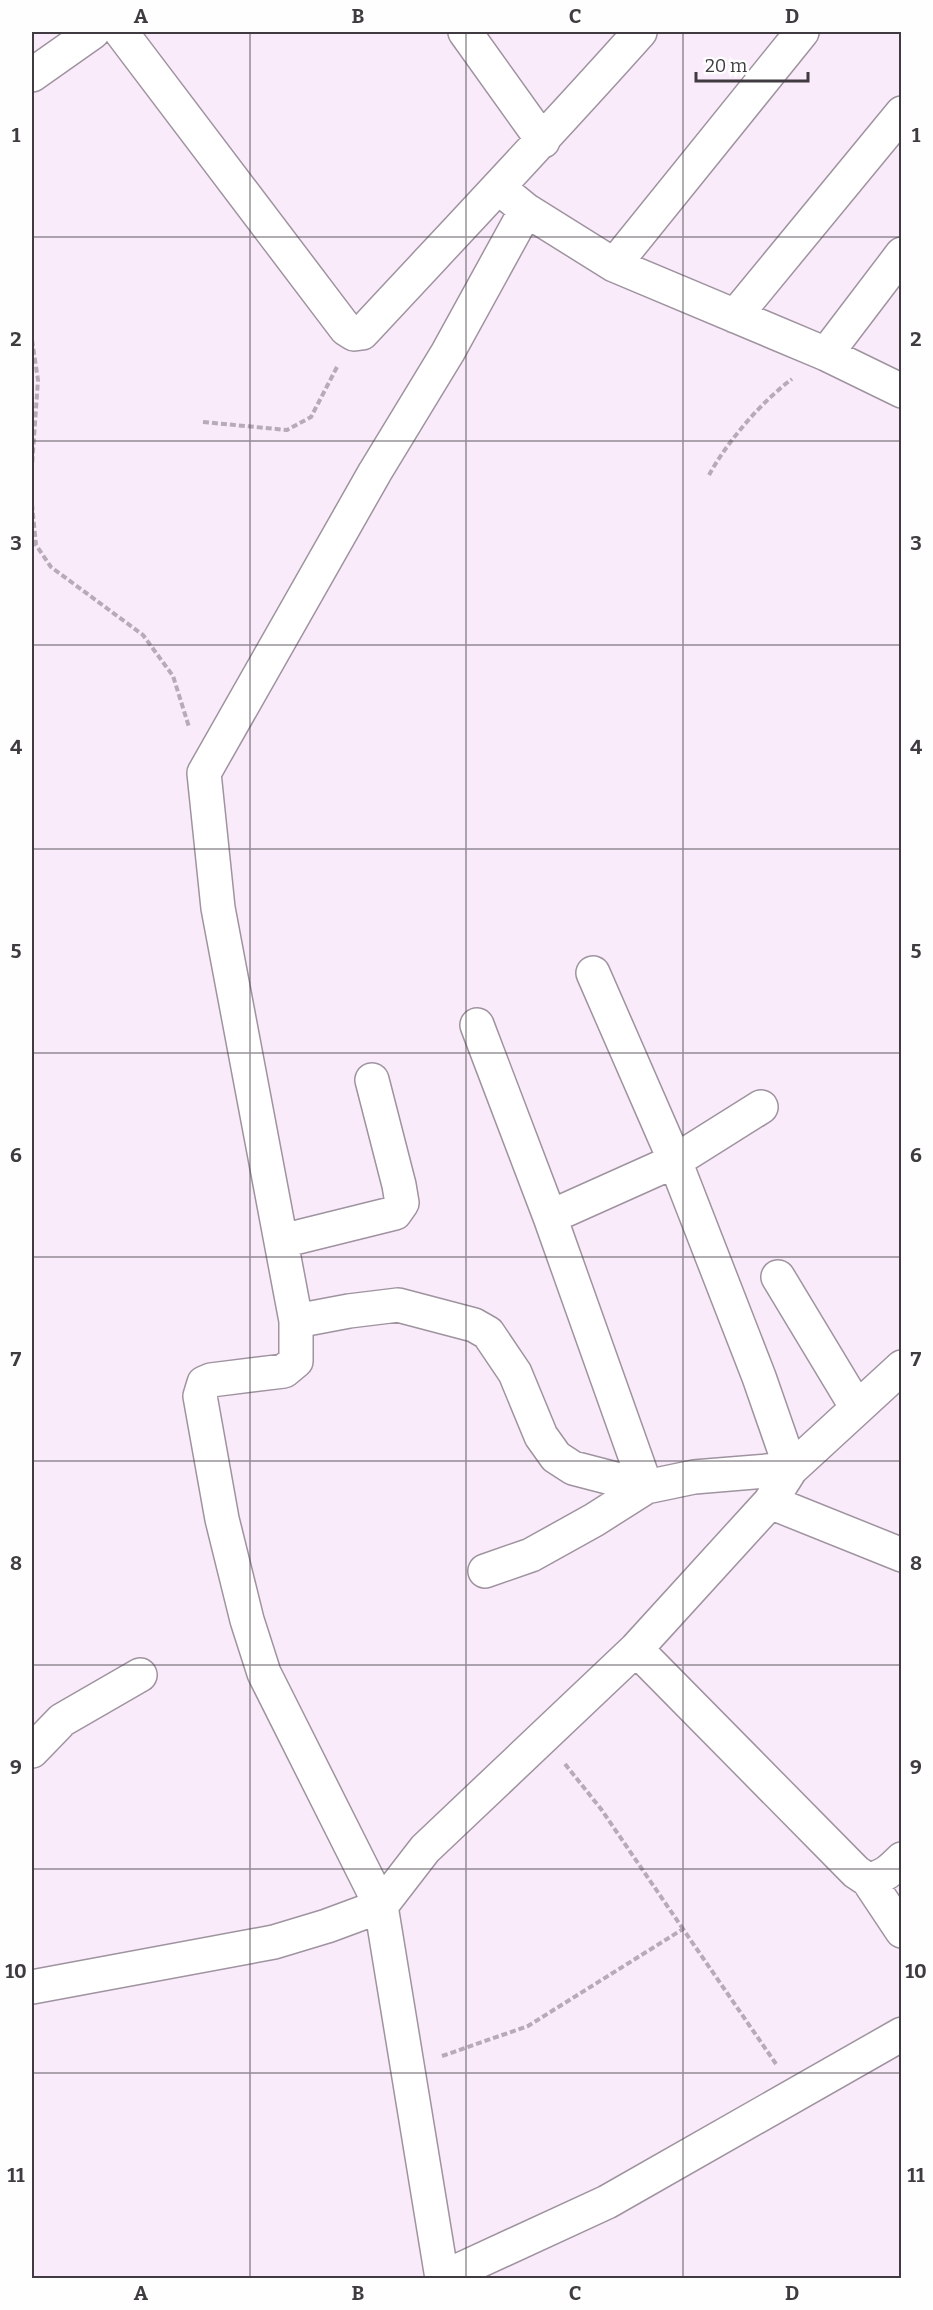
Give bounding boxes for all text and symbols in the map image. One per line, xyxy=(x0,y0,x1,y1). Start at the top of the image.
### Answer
text: A xyxy=(134,4,149,28)
text: B xyxy=(352,4,365,28)
text: C xyxy=(569,4,581,28)
text: D xyxy=(785,4,799,28)
scale bar xyxy=(696,45,808,83)
text: 20 m xyxy=(705,55,747,77)
text: 1 xyxy=(12,123,21,147)
text: 1 xyxy=(912,123,921,147)
text: 2 xyxy=(10,327,22,351)
text: 2 xyxy=(910,327,922,351)
text: 3 xyxy=(10,531,22,555)
text: 3 xyxy=(910,531,922,555)
text: 4 xyxy=(10,735,22,759)
text: 4 xyxy=(910,735,922,759)
text: 5 xyxy=(11,939,22,963)
text: 5 xyxy=(911,939,922,963)
text: 6 xyxy=(10,1143,22,1167)
text: 6 xyxy=(910,1143,922,1167)
text: 7 xyxy=(11,1347,22,1371)
text: 7 xyxy=(911,1347,922,1371)
text: 8 xyxy=(10,1551,22,1575)
text: 8 xyxy=(910,1551,922,1575)
text: 9 xyxy=(10,1755,22,1779)
text: 9 xyxy=(910,1755,922,1779)
text: 10 xyxy=(5,1959,27,1983)
text: 10 xyxy=(905,1959,927,1983)
text: 11 xyxy=(7,2163,25,2187)
text: 11 xyxy=(907,2163,925,2187)
text: A xyxy=(134,2281,149,2305)
text: B xyxy=(352,2281,365,2305)
text: C xyxy=(569,2281,581,2305)
text: D xyxy=(785,2281,799,2305)

